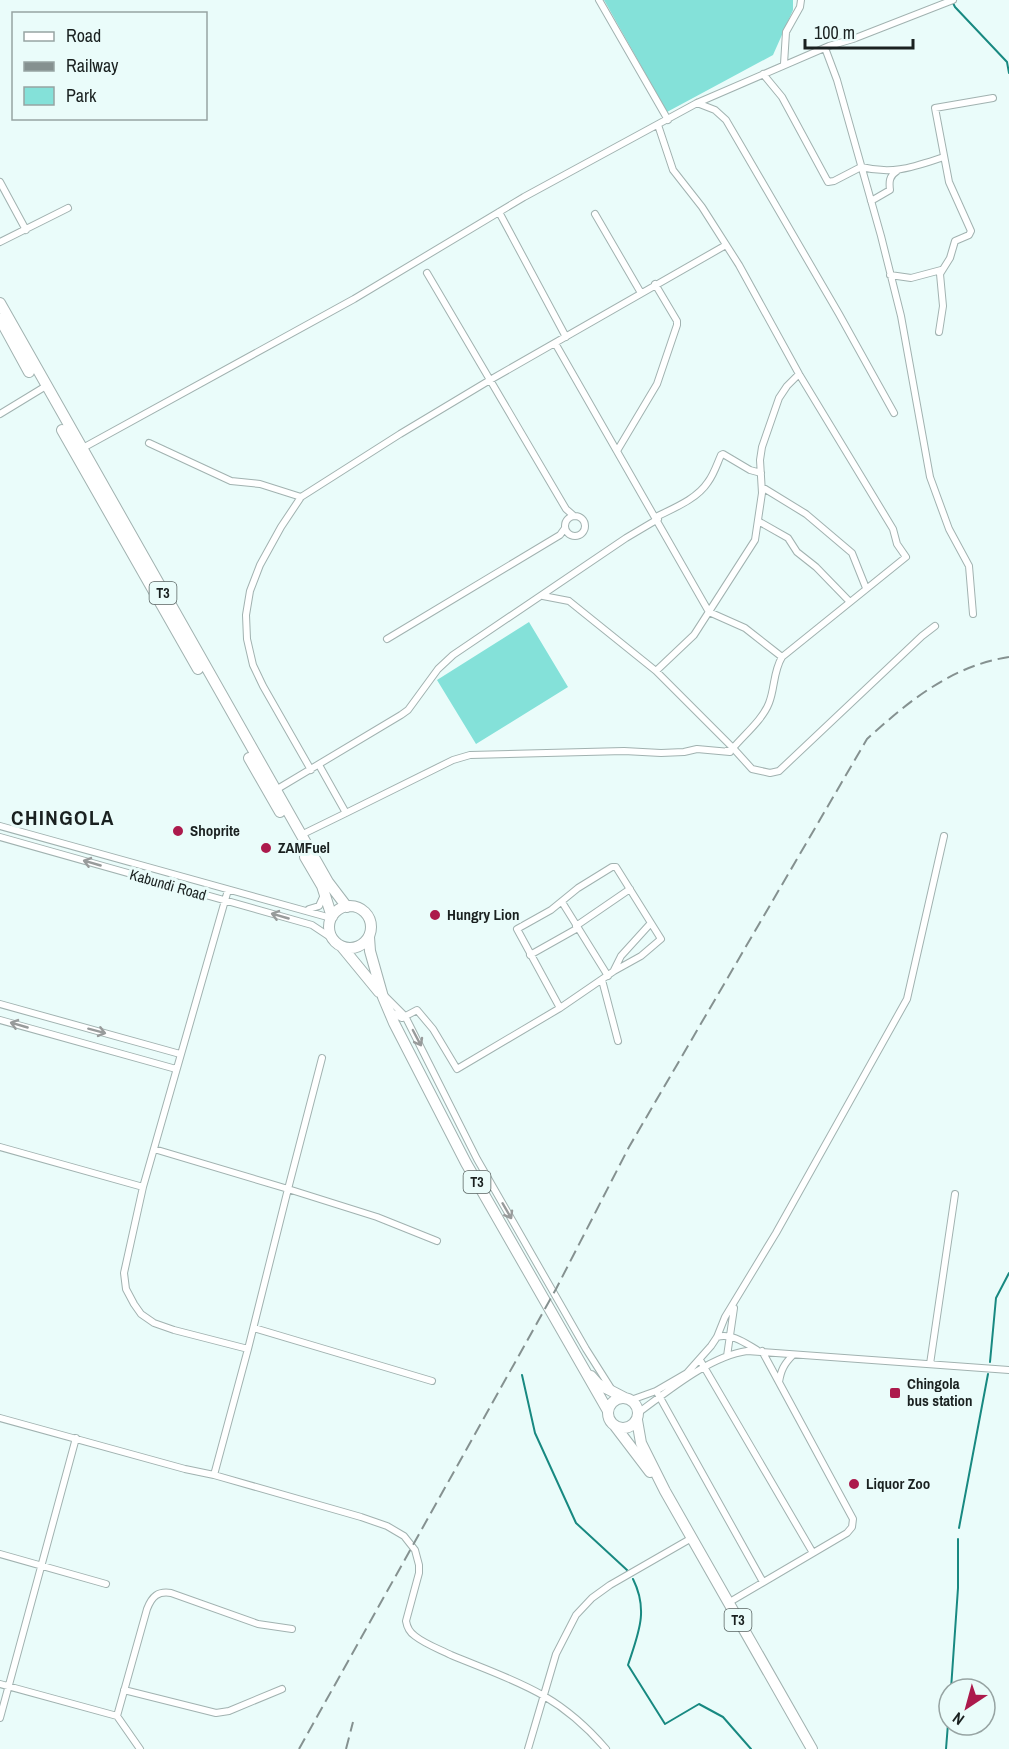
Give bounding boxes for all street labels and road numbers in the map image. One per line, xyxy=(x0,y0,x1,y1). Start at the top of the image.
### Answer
road number: T3 xyxy=(150,582,176,604)
street label: Kabundi Road xyxy=(127,864,209,905)
road number: T3 xyxy=(464,1171,490,1193)
road number: T3 xyxy=(724,1609,752,1631)

